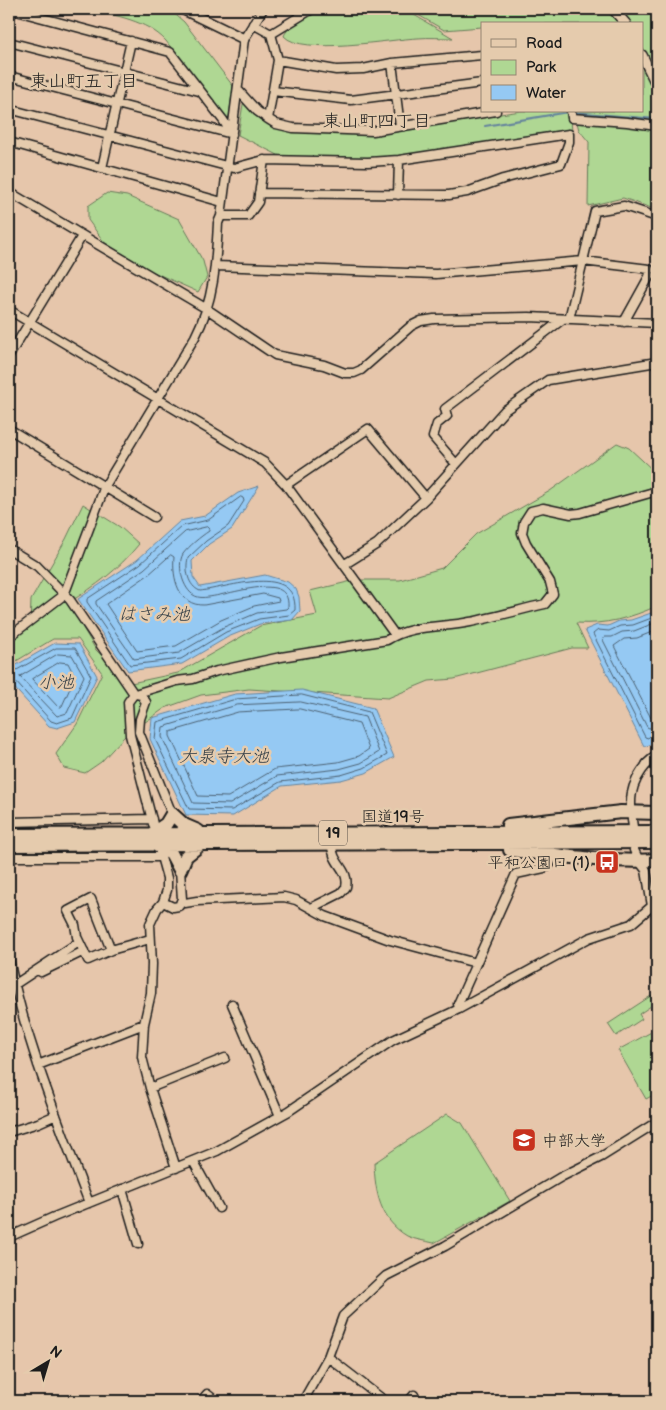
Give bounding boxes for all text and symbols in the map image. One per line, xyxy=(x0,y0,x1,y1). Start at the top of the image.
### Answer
legend xyxy=(481,22,644,112)
text: Road xyxy=(526,34,562,53)
text: Park xyxy=(526,58,557,77)
district label: 東山町五丁目 xyxy=(30,71,138,92)
text: Water xyxy=(526,84,566,103)
district label: 東山町四丁目 xyxy=(323,111,431,132)
water label: はさみ池 xyxy=(118,604,191,625)
water label: 小池 xyxy=(38,672,75,693)
water label: 大泉寺大池 xyxy=(179,746,270,767)
street label: 国道19号 xyxy=(361,808,425,827)
road number: 19 xyxy=(319,820,347,846)
bus stop icon: 平和公園口 (1) xyxy=(594,849,620,875)
place label: 平和公園口 (1) xyxy=(488,854,590,873)
school or university icon: 中部大学 xyxy=(511,1127,537,1153)
place label: 中部大学 xyxy=(542,1132,606,1151)
north arrow xyxy=(22,1338,72,1388)
text: N xyxy=(46,1342,65,1362)

